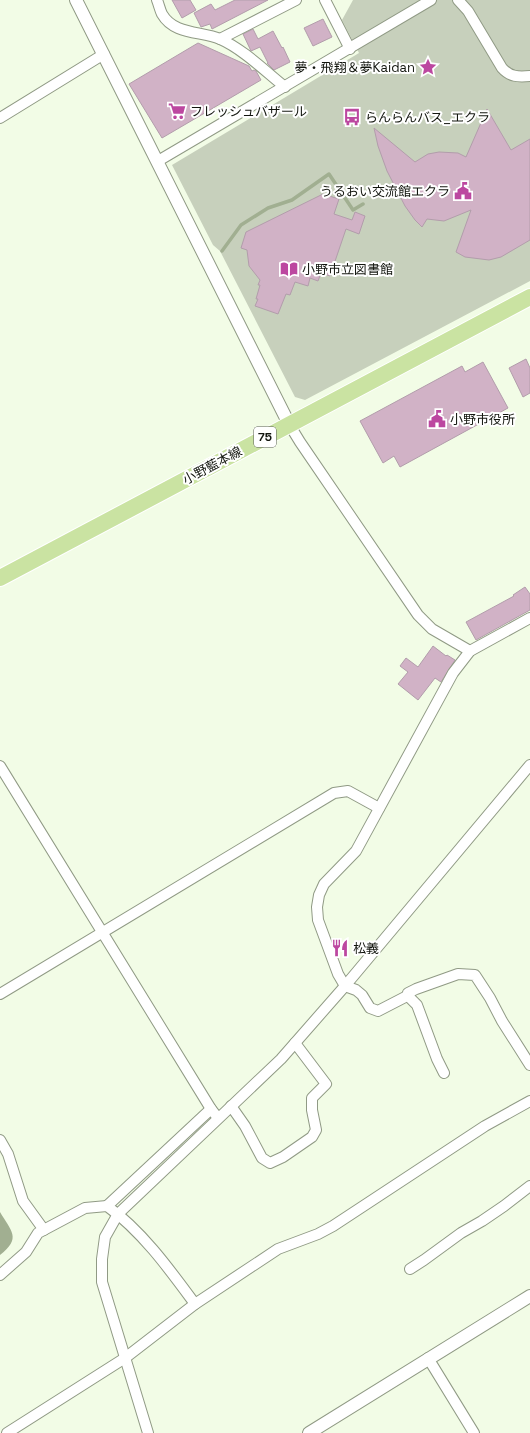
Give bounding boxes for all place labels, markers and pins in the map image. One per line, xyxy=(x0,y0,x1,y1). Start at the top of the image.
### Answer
place icon: 夢・飛翔＆夢Kaidan xyxy=(418,57,438,77)
place label: 夢・飛翔＆夢Kaidan xyxy=(295,59,415,76)
supermarket icon: フレッシュバザール xyxy=(167,101,187,121)
place label: フレッシュバザール xyxy=(190,103,307,120)
bus stop icon: らんらんバス_エクラ xyxy=(342,107,362,127)
place label: らんらんバス_エクラ xyxy=(365,109,490,126)
public building icon: うるおい交流館エクラ xyxy=(453,181,473,201)
place label: うるおい交流館エクラ xyxy=(320,183,450,200)
library icon: 小野市立図書館 xyxy=(279,259,299,279)
place label: 小野市立図書館 xyxy=(302,261,393,278)
public building icon: 小野市役所 xyxy=(427,409,447,429)
place label: 小野市役所 xyxy=(450,411,515,428)
restaurant icon: 松義 xyxy=(330,938,350,958)
place label: 松義 xyxy=(353,940,379,957)

